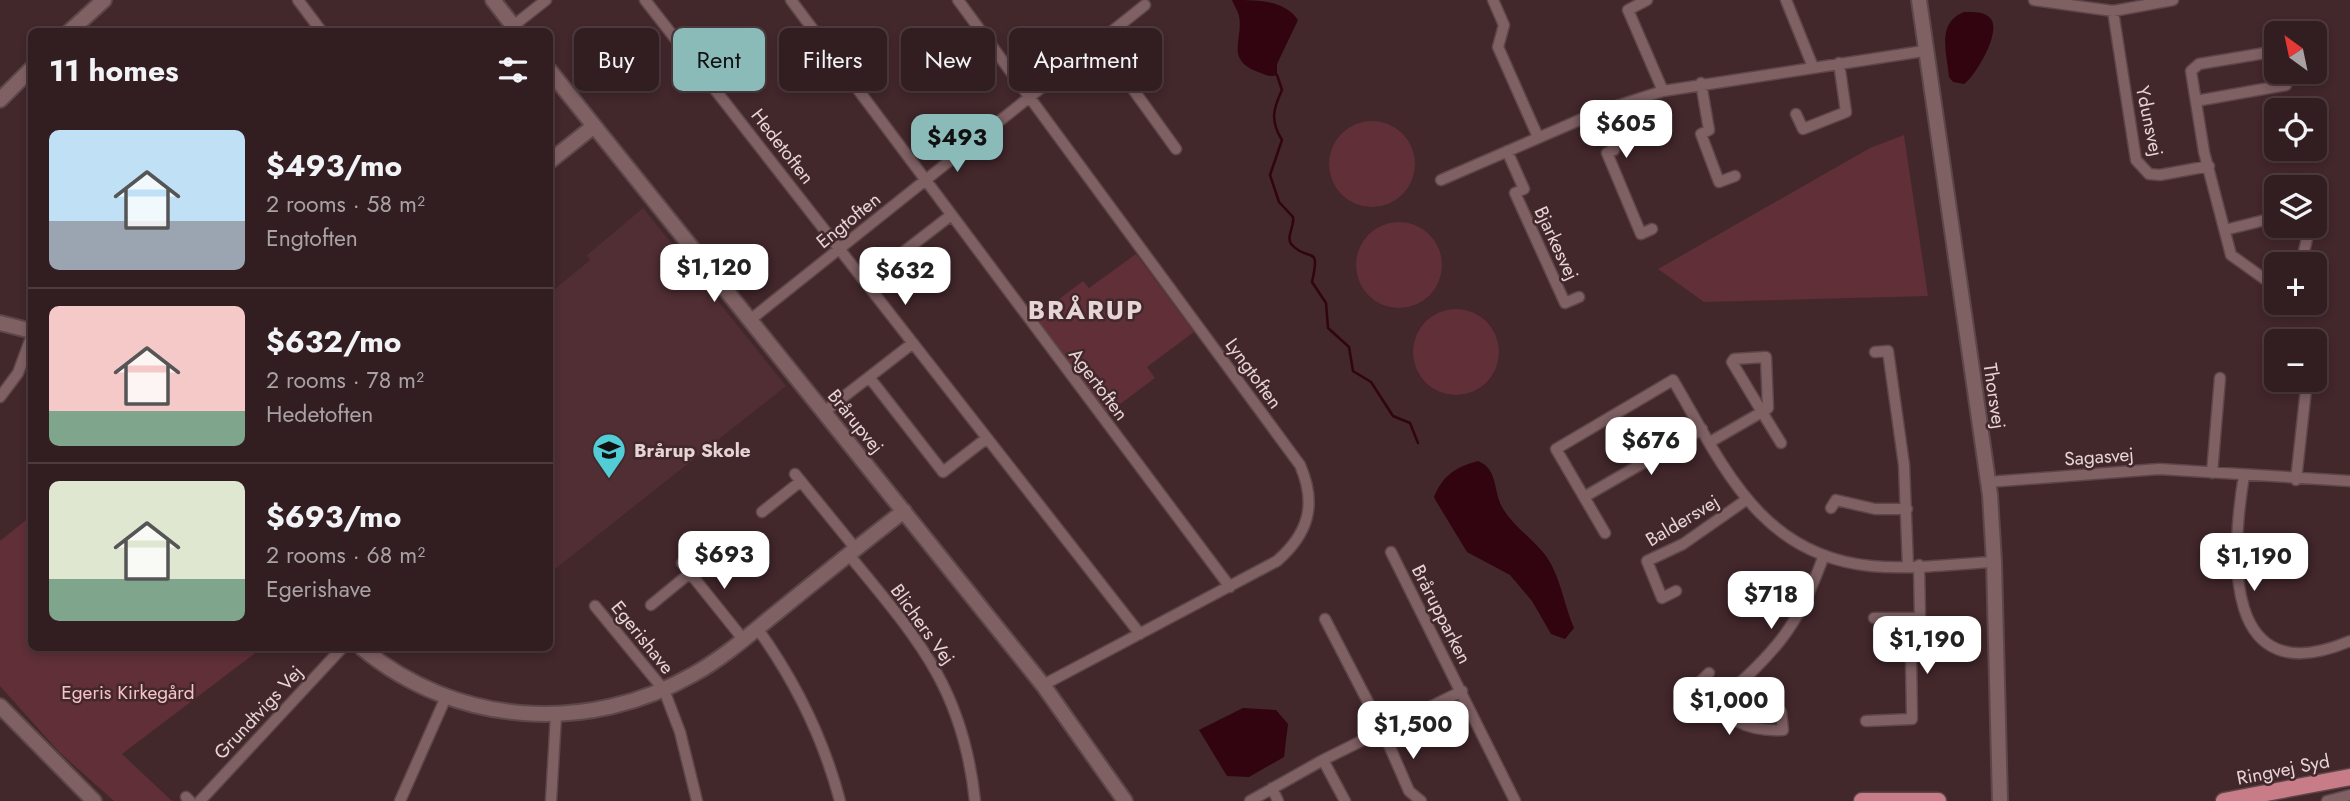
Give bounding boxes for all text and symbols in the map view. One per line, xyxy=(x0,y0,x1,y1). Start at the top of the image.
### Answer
north arrow xyxy=(2264,21,2328,84)
map controls xyxy=(2264,21,2327,392)
chip: Buy xyxy=(574,28,659,91)
chip: Rent xyxy=(673,28,765,91)
chip: Filters xyxy=(779,28,887,91)
chip: New xyxy=(901,28,995,91)
chip: Apartment xyxy=(1009,28,1162,91)
text: 11 homes xyxy=(49,49,179,92)
icon: filters xyxy=(494,51,532,89)
street label: Ydunsvej xyxy=(2129,83,2170,159)
button: locate xyxy=(2264,98,2327,161)
pin: $605 xyxy=(1585,100,1667,160)
street label: Hedetoften xyxy=(745,103,821,190)
text: $605 xyxy=(1596,106,1656,140)
pin: $493 xyxy=(916,114,998,174)
text: $493 xyxy=(927,120,987,154)
text: $493/mo xyxy=(266,144,402,187)
icon: home xyxy=(105,158,189,242)
button: layers xyxy=(2264,175,2327,238)
street label: Engtoften xyxy=(810,186,886,255)
text: 2 rooms · 58 m² xyxy=(266,187,425,221)
street label: Bjarkesvej xyxy=(1528,202,1585,285)
text: Engtoften xyxy=(266,221,358,255)
pin: $1,120 xyxy=(657,244,771,304)
pin: $632 xyxy=(864,247,946,307)
text: $1,120 xyxy=(676,250,752,284)
button: + xyxy=(2264,252,2327,315)
text: $632 xyxy=(875,253,935,287)
district label: BRÅRUP xyxy=(1028,291,1144,329)
text: $632/mo xyxy=(266,320,401,363)
button: − xyxy=(2264,329,2327,392)
street label: Lyngtoften xyxy=(1219,332,1288,414)
icon: home xyxy=(105,334,189,418)
street label: Agertoften xyxy=(1062,342,1135,426)
street label: Thorsvej xyxy=(1977,362,2012,431)
text: 2 rooms · 78 m² xyxy=(266,363,424,397)
street label: Brårupvej xyxy=(821,383,890,459)
text: Hedetoften xyxy=(266,397,373,431)
pin: $676 xyxy=(1610,418,1692,477)
text: $676 xyxy=(1622,423,1680,457)
school or university icon: Brårup Skole xyxy=(590,431,628,480)
place label: Brårup Skole xyxy=(634,437,751,464)
street label: Sagasvej xyxy=(2063,441,2135,472)
street label: Baldersvej xyxy=(1640,488,1724,553)
text: $693/mo xyxy=(266,495,401,538)
icon: home xyxy=(105,509,189,593)
pin: $693 xyxy=(683,532,765,591)
pin: $1,190 xyxy=(2197,534,2311,593)
text: $693 xyxy=(694,537,754,571)
text: 2 rooms · 68 m² xyxy=(266,538,425,572)
text: $1,190 xyxy=(2216,539,2292,573)
street label: Brårupparken xyxy=(1405,560,1478,668)
text: Egerishave xyxy=(266,572,371,606)
pin: $718 xyxy=(1730,572,1812,631)
text: $718 xyxy=(1744,577,1798,611)
street label: Blichers Vej xyxy=(884,578,961,670)
street label: Egerishave xyxy=(605,595,681,680)
pin: $1,190 xyxy=(1870,616,1984,676)
text: $1,190 xyxy=(1889,622,1965,656)
street label: Grundtvigs Vej xyxy=(208,659,309,765)
pin: $1,000 xyxy=(1672,678,1786,737)
park label: Egeris Kirkegård xyxy=(61,679,195,706)
text: $1,000 xyxy=(1689,683,1769,717)
pin: $1,500 xyxy=(1356,702,1470,761)
text: $1,500 xyxy=(1374,707,1452,741)
street label: Ringvej Syd xyxy=(2234,747,2332,792)

